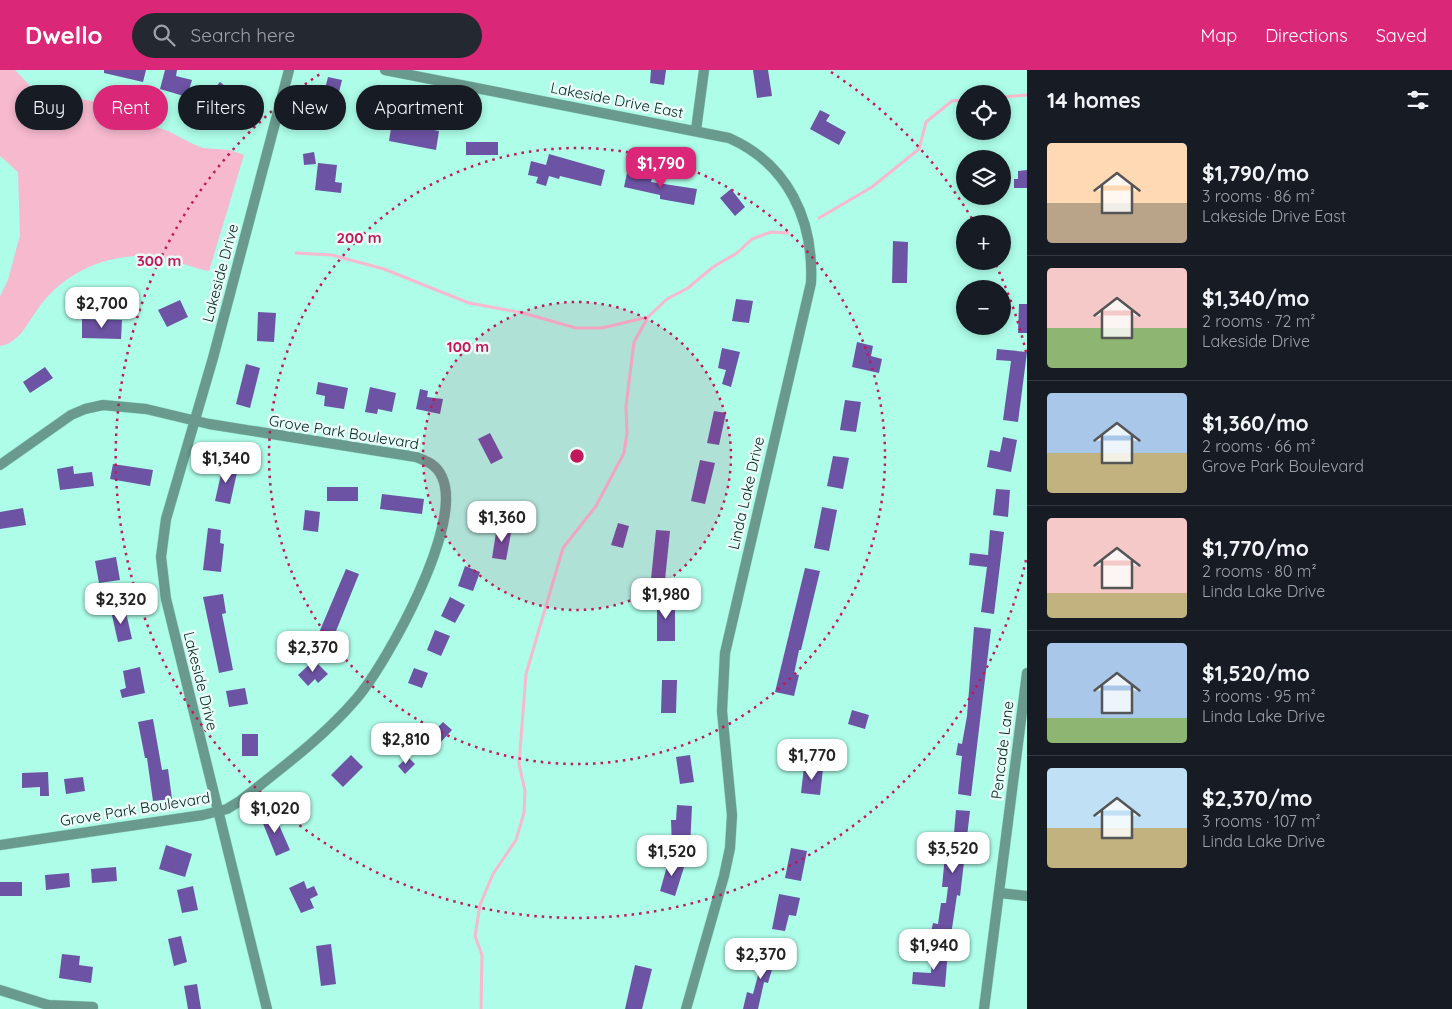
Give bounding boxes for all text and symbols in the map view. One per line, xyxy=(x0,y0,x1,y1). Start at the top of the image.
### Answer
search box xyxy=(132,13,482,58)
text: Dwello xyxy=(25,20,102,50)
icon: search xyxy=(150,21,178,49)
text: Search here xyxy=(190,23,295,47)
text: Map xyxy=(1200,24,1237,47)
text: Directions xyxy=(1265,24,1348,47)
text: Saved xyxy=(1376,24,1427,47)
street label: Lakeside Drive East xyxy=(549,78,685,122)
chip: Buy xyxy=(15,85,83,130)
chip: Rent xyxy=(93,85,168,130)
chip: Filters xyxy=(178,85,264,130)
chip: New xyxy=(274,85,346,130)
chip: Apartment xyxy=(356,85,482,130)
map controls xyxy=(956,85,1011,335)
button: locate xyxy=(956,85,1011,140)
icon: filters xyxy=(1404,86,1432,114)
text: 14 homes xyxy=(1047,87,1141,113)
pin: $1,790 xyxy=(620,146,702,189)
button: layers xyxy=(956,150,1011,205)
text: $1,790 xyxy=(637,153,685,173)
text: $1,790/mo xyxy=(1202,160,1309,186)
icon: home xyxy=(1087,163,1147,223)
text: 3 rooms · 86 m² xyxy=(1202,186,1315,206)
text: Lakeside Drive East xyxy=(1202,206,1346,226)
button: + xyxy=(956,215,1011,270)
street label: Lakeside Drive xyxy=(198,222,242,324)
text: 200 m xyxy=(337,228,382,247)
text: 300 m xyxy=(137,251,181,270)
button: − xyxy=(956,280,1011,335)
text: $1,340/mo xyxy=(1202,285,1309,311)
pin: $2,700 xyxy=(61,286,143,329)
icon: home xyxy=(1087,288,1147,348)
text: $2,700 xyxy=(76,293,128,313)
text: 2 rooms · 72 m² xyxy=(1202,311,1315,331)
text: Lakeside Drive xyxy=(1202,331,1310,351)
text: 100 m xyxy=(447,337,489,356)
text: $1,360/mo xyxy=(1202,410,1309,436)
street label: Grove Park Boulevard xyxy=(268,411,420,453)
icon: home xyxy=(1087,413,1147,473)
street label: Linda Lake Drive xyxy=(724,435,768,551)
text: 2 rooms · 66 m² xyxy=(1202,436,1316,456)
pin: $1,340 xyxy=(185,442,267,484)
centre of rings xyxy=(568,447,586,465)
text: $1,340 xyxy=(202,448,250,468)
text: Grove Park Boulevard xyxy=(1202,456,1364,476)
pin: $1,360 xyxy=(461,500,543,543)
text: $1,360 xyxy=(478,507,526,527)
text: $1,770/mo xyxy=(1202,535,1309,561)
icon: home xyxy=(1087,538,1147,598)
text: 2 rooms · 80 m² xyxy=(1202,561,1317,581)
pin: $1,980 xyxy=(625,578,707,620)
text: Linda Lake Drive xyxy=(1202,581,1325,601)
pin: $2,320 xyxy=(80,582,162,625)
text: $1,980 xyxy=(642,584,690,604)
text: $2,320 xyxy=(96,589,146,609)
street label: Lakeside Drive xyxy=(180,630,222,732)
pin: $2,370 xyxy=(272,630,354,673)
text: $2,370 xyxy=(288,637,338,657)
text: $1,520/mo xyxy=(1202,660,1310,686)
icon: home xyxy=(1087,663,1147,723)
text: 3 rooms · 95 m² xyxy=(1202,686,1316,706)
street label: Pencade Lane xyxy=(987,700,1017,800)
text: Linda Lake Drive xyxy=(1202,706,1325,726)
pin: $2,810 xyxy=(365,722,447,765)
text: $2,810 xyxy=(382,729,430,749)
pin: $1,770 xyxy=(771,738,853,781)
text: $1,770 xyxy=(788,745,836,765)
text: $2,370/mo xyxy=(1202,785,1312,811)
street label: Grove Park Boulevard xyxy=(59,788,211,830)
icon: home xyxy=(1087,788,1147,848)
pin: $1,020 xyxy=(234,792,316,834)
text: $1,020 xyxy=(251,798,299,818)
text: 3 rooms · 107 m² xyxy=(1202,811,1321,831)
text: Linda Lake Drive xyxy=(1202,831,1325,851)
pin: $3,520 xyxy=(912,832,994,874)
pin: $1,520 xyxy=(631,834,713,877)
text: $3,520 xyxy=(928,838,978,858)
text: $1,520 xyxy=(648,841,696,861)
pin: $1,940 xyxy=(893,928,975,971)
text: $1,940 xyxy=(910,935,958,955)
pin: $2,370 xyxy=(720,938,802,980)
text: $2,370 xyxy=(736,944,786,964)

